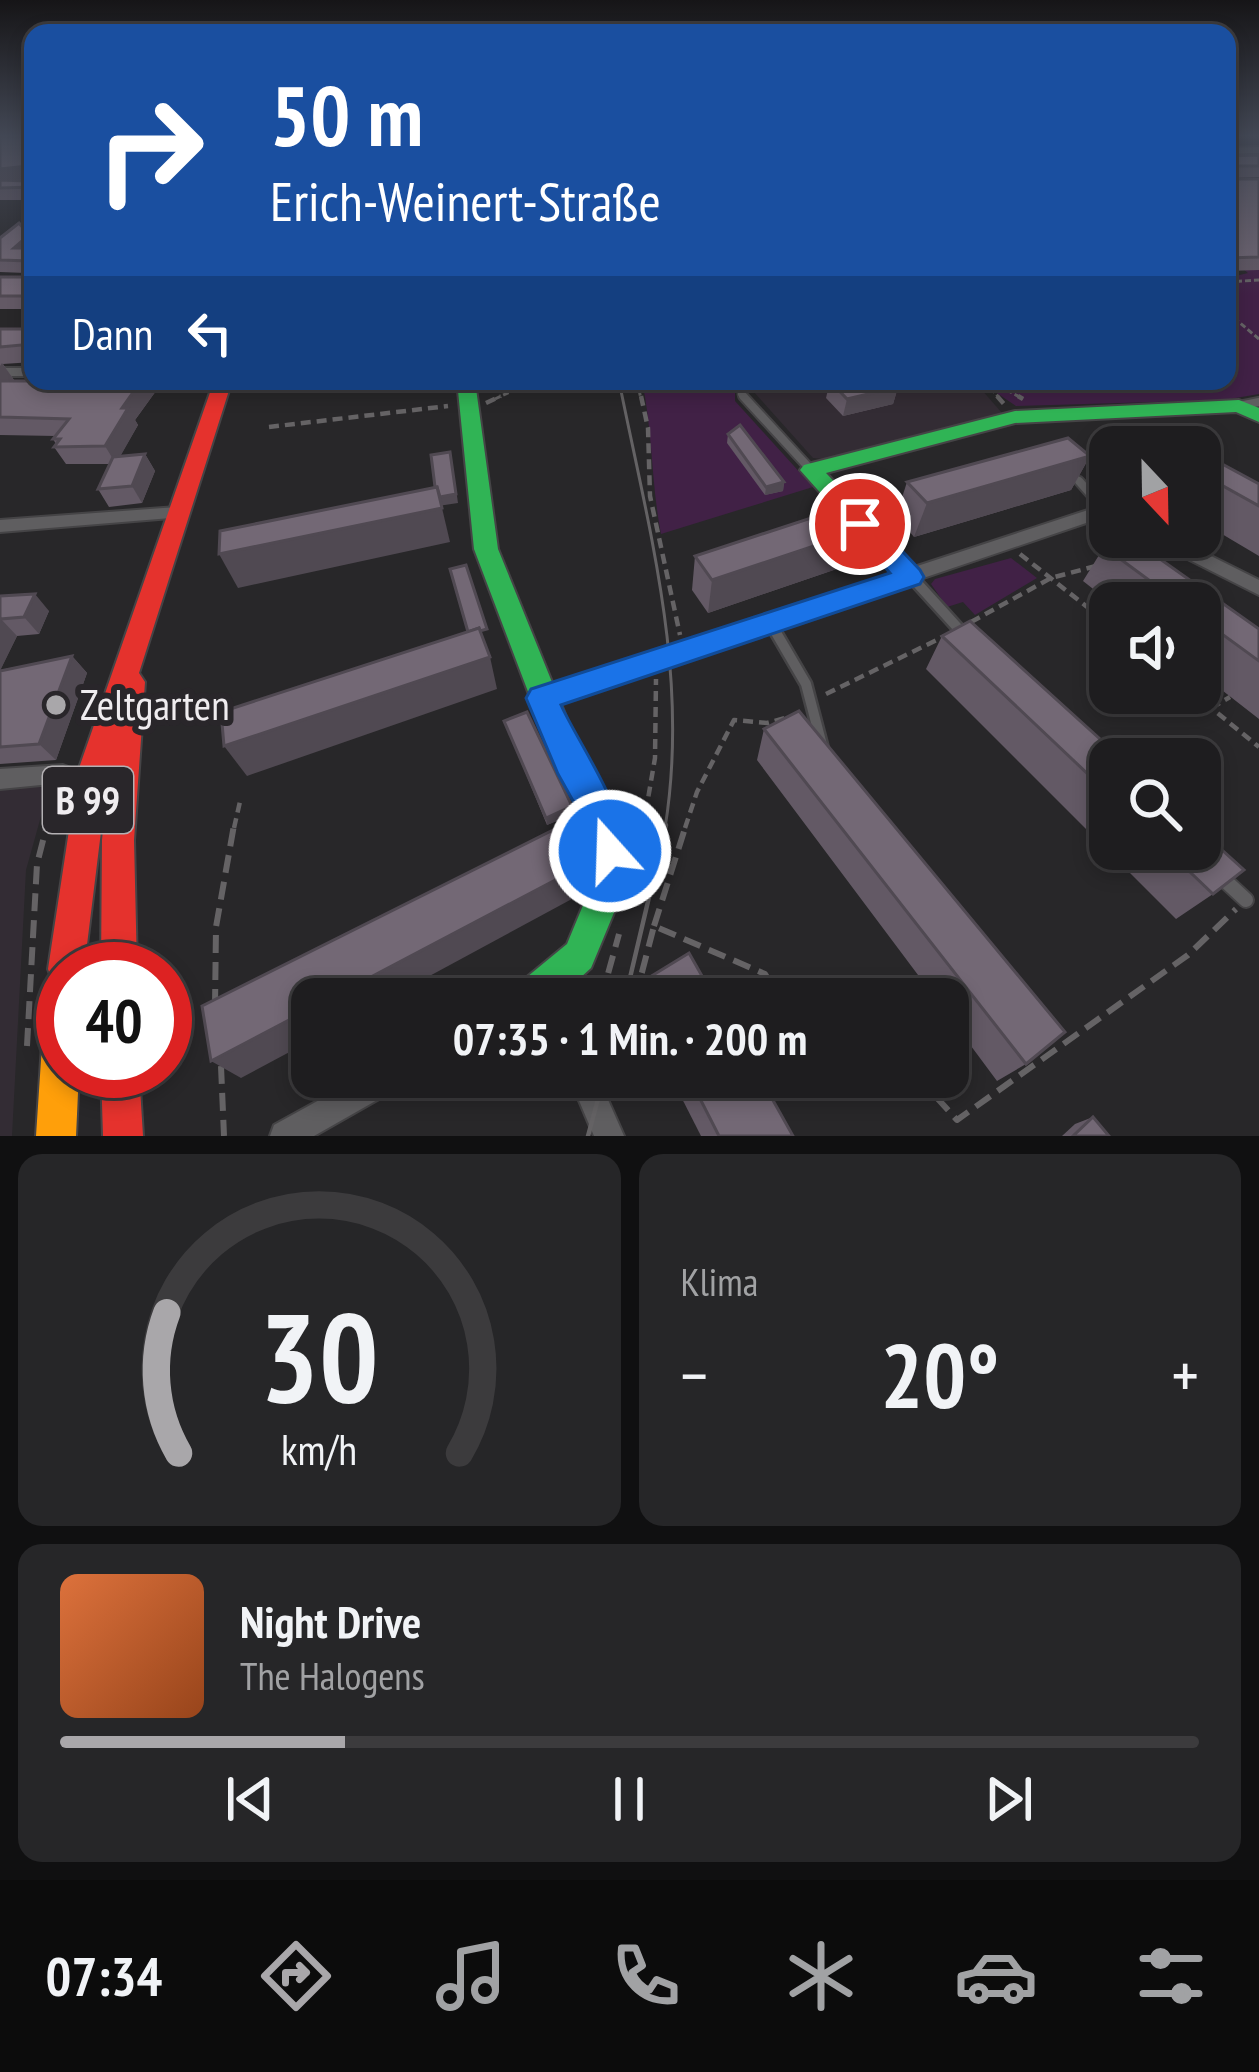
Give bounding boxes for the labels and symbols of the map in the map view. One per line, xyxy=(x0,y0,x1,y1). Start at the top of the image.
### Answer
north arrow xyxy=(1089,426,1221,558)
pin xyxy=(809,473,911,575)
place label: Zeltgarten xyxy=(80,677,230,732)
marker: Zeltgarten xyxy=(43,692,69,718)
road number: B 99 xyxy=(43,767,133,833)
position arrow xyxy=(547,788,673,914)
speed limit sign: 40 xyxy=(36,942,192,1098)

